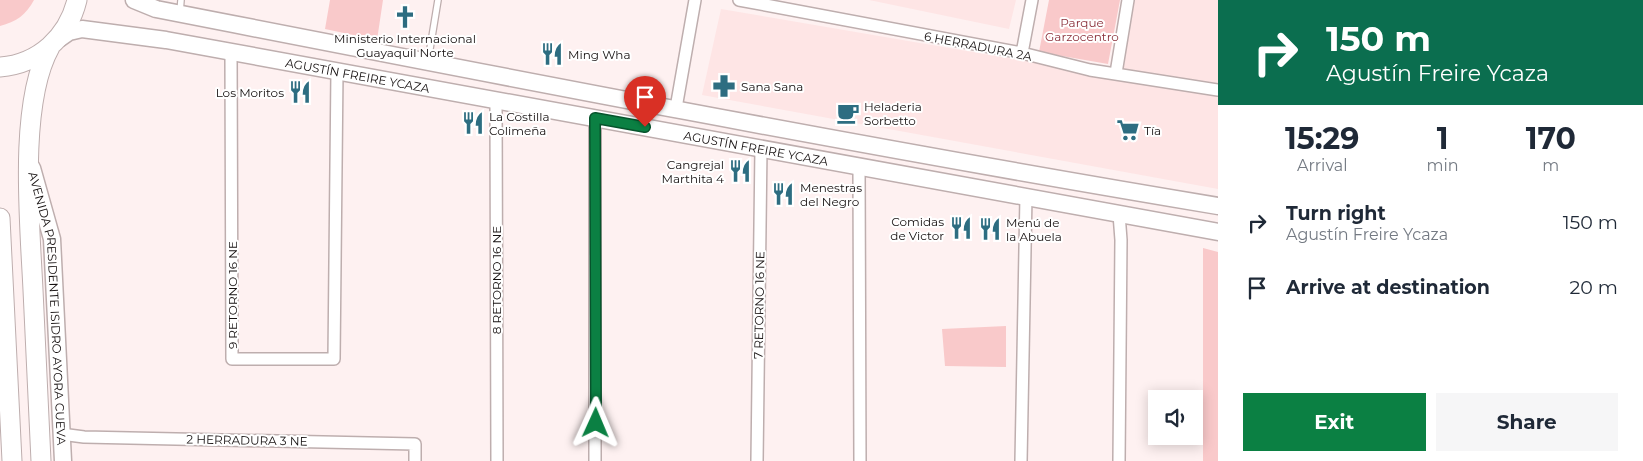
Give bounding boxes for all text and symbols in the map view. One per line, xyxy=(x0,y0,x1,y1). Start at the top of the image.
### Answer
church icon: Ministerio Internacional Guayaquil Norte xyxy=(392,4,418,30)
park label: Parque Garzocentro xyxy=(1045,15,1119,44)
text: 150 m xyxy=(1326,17,1431,60)
icon: right xyxy=(1243,20,1308,85)
street label: 6 HERRADURA 2A xyxy=(923,28,1034,64)
place label: Ministerio Internacional Guayaquil Norte xyxy=(334,31,476,60)
restaurant icon: Ming Wha xyxy=(539,41,565,67)
place label: Ming Wha xyxy=(568,47,630,62)
street label: AGUSTÍN FREIRE YCAZA xyxy=(284,54,431,96)
text: Agustín Freire Ycaza xyxy=(1326,60,1549,87)
pharmacy icon: Sana Sana xyxy=(711,73,737,99)
pin xyxy=(624,76,666,127)
restaurant icon: Los Moritos xyxy=(287,79,313,105)
place label: Sana Sana xyxy=(741,79,803,94)
icon: arrive xyxy=(631,83,659,111)
place label: Los Moritos xyxy=(216,85,284,100)
place label: Heladeria Sorbetto xyxy=(864,99,922,128)
cafe icon: Heladeria Sorbetto xyxy=(835,100,861,126)
place label: La Costilla Colimeña xyxy=(489,109,550,138)
restaurant icon: La Costilla Colimeña xyxy=(460,110,486,136)
supermarket icon: Tía xyxy=(1115,117,1141,143)
text: 15:29 xyxy=(1285,120,1359,157)
text: 1 xyxy=(1437,120,1448,157)
text: 170 xyxy=(1526,120,1576,157)
place label: Tía xyxy=(1144,123,1161,138)
street label: AGUSTÍN FREIRE YCAZA xyxy=(683,127,830,168)
text: Arrival xyxy=(1297,156,1347,175)
text: min xyxy=(1427,156,1459,175)
text: m xyxy=(1542,156,1559,175)
place label: Cangrejal Marthita 4 xyxy=(662,157,724,186)
restaurant icon: Cangrejal Marthita 4 xyxy=(727,158,753,184)
street label: AVENIDA PRESIDENTE ISIDRO AYORA CUEVA xyxy=(26,170,70,446)
place label: Menestras del Negro xyxy=(800,180,862,209)
restaurant icon: Menestras del Negro xyxy=(770,181,796,207)
text: Turn right xyxy=(1286,202,1386,225)
icon: right xyxy=(1243,209,1271,237)
text: 150 m xyxy=(1563,211,1618,234)
place label: Comidas de Victor xyxy=(890,214,944,243)
restaurant icon: Comidas de Victor xyxy=(948,215,974,241)
place label: Menú de la Abuela xyxy=(1006,215,1062,244)
restaurant icon: Menú de la Abuela xyxy=(977,216,1003,242)
text: Agustín Freire Ycaza xyxy=(1286,225,1448,244)
street label: 8 RETORNO 16 NE xyxy=(489,226,504,334)
street label: 9 RETORNO 16 NE xyxy=(225,241,240,349)
street label: 7 RETORNO 16 NE xyxy=(751,251,767,359)
icon: arrive xyxy=(1243,274,1271,302)
text: Arrive at destination xyxy=(1286,276,1490,299)
text: 20 m xyxy=(1570,276,1618,299)
map controls xyxy=(1148,390,1203,445)
button: sound xyxy=(1148,390,1203,445)
button: Exit xyxy=(1243,393,1426,451)
button: Share xyxy=(1436,393,1618,451)
position arrow xyxy=(569,396,621,448)
street label: 2 HERRADURA 3 NE xyxy=(186,431,308,449)

